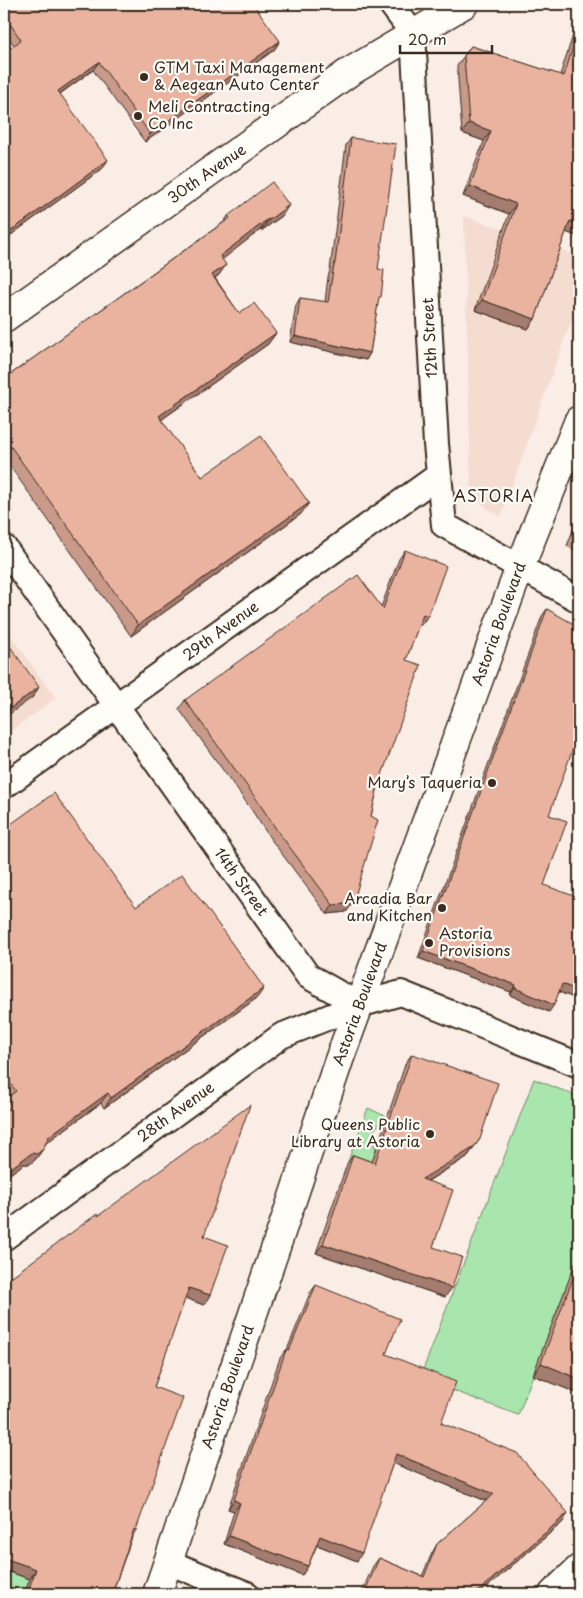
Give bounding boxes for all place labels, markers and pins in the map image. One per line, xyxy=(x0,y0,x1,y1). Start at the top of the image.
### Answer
place label: GTM Taxi Management & Aegean Auto Center xyxy=(154,55,324,95)
marker: GTM Taxi Management & Aegean Auto Center xyxy=(138,71,150,83)
place label: Meli Contracting Co Inc xyxy=(148,94,270,134)
marker: Meli Contracting Co Inc xyxy=(132,110,144,122)
place label: Mary’s Taqueria xyxy=(368,770,483,793)
marker: Mary’s Taqueria xyxy=(486,777,498,789)
place label: Arcadia Bar and Kitchen xyxy=(345,886,432,926)
marker: Arcadia Bar and Kitchen xyxy=(436,902,448,914)
place label: Astoria Provisions xyxy=(439,921,511,961)
marker: Astoria Provisions xyxy=(423,937,435,949)
place label: Queens Public Library at Astoria xyxy=(291,1112,421,1152)
marker: Queens Public Library at Astoria xyxy=(424,1128,436,1140)

